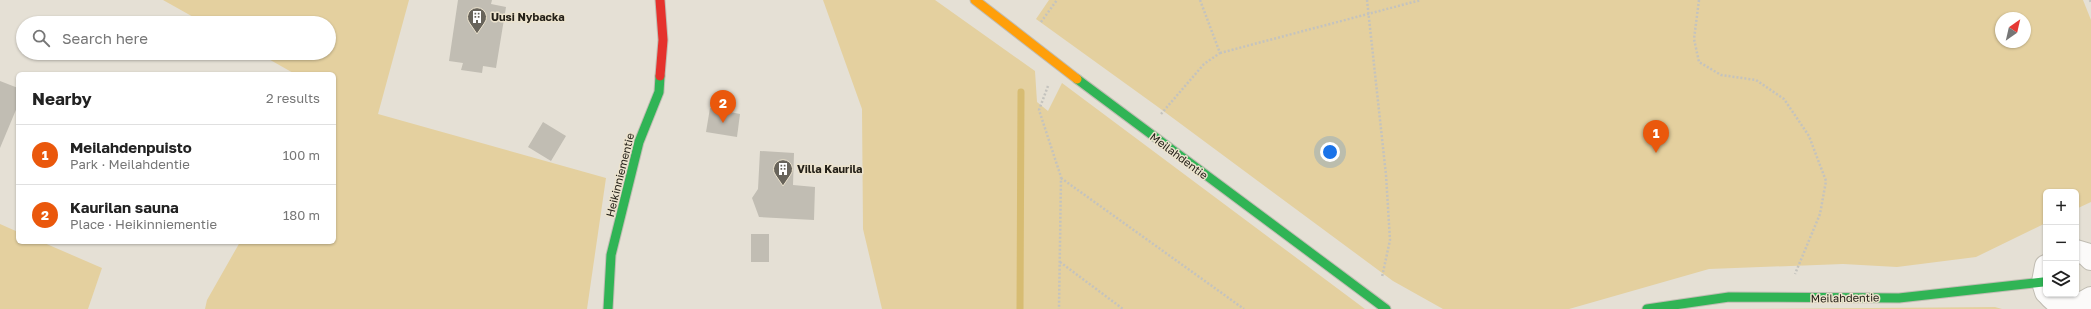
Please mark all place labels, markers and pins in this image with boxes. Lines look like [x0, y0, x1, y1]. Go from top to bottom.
building icon: Uusi Nybacka [466, 6, 488, 34]
place label: Uusi Nybacka [491, 10, 565, 23]
pin: 2 [710, 90, 736, 123]
pin: 1 [1643, 120, 1669, 153]
building icon: Villa Kaurila [772, 158, 794, 186]
place label: Villa Kaurila [797, 162, 862, 175]

